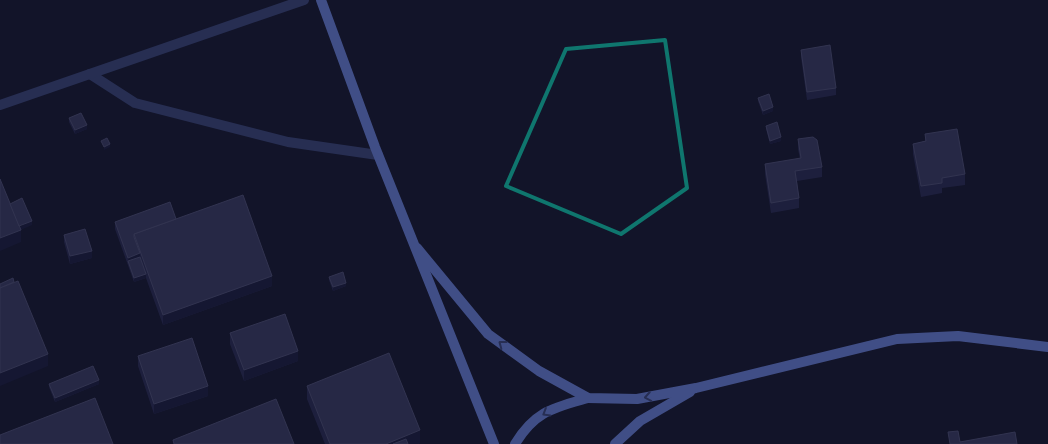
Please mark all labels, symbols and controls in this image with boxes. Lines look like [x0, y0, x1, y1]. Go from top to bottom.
one-way arrow [499, 341, 508, 349]
one-way arrow [644, 391, 652, 401]
one-way arrow [542, 406, 551, 416]

